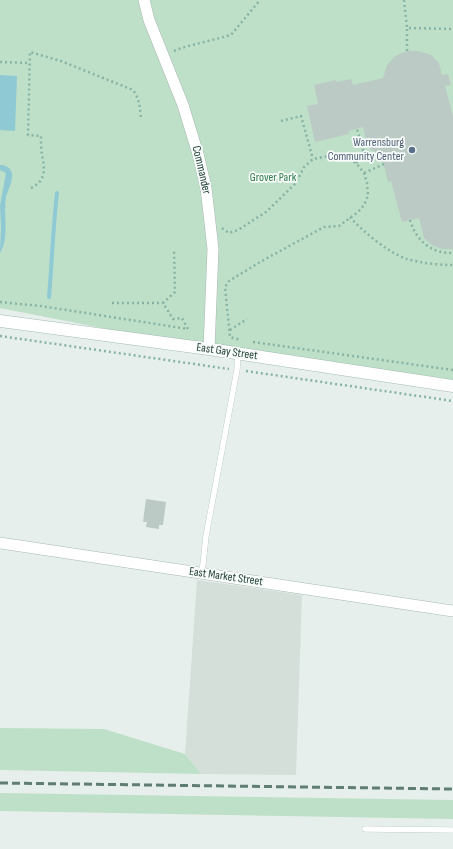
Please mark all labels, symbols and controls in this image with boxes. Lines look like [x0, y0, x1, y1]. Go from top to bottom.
place label: Warrensburg Community Center [328, 136, 404, 164]
street label: Commander [188, 144, 214, 196]
marker: Warrensburg Community Center [407, 145, 417, 155]
park label: Grover Park [250, 171, 296, 185]
street label: East Gay Street [196, 341, 258, 363]
street label: East Market Street [188, 565, 264, 589]

